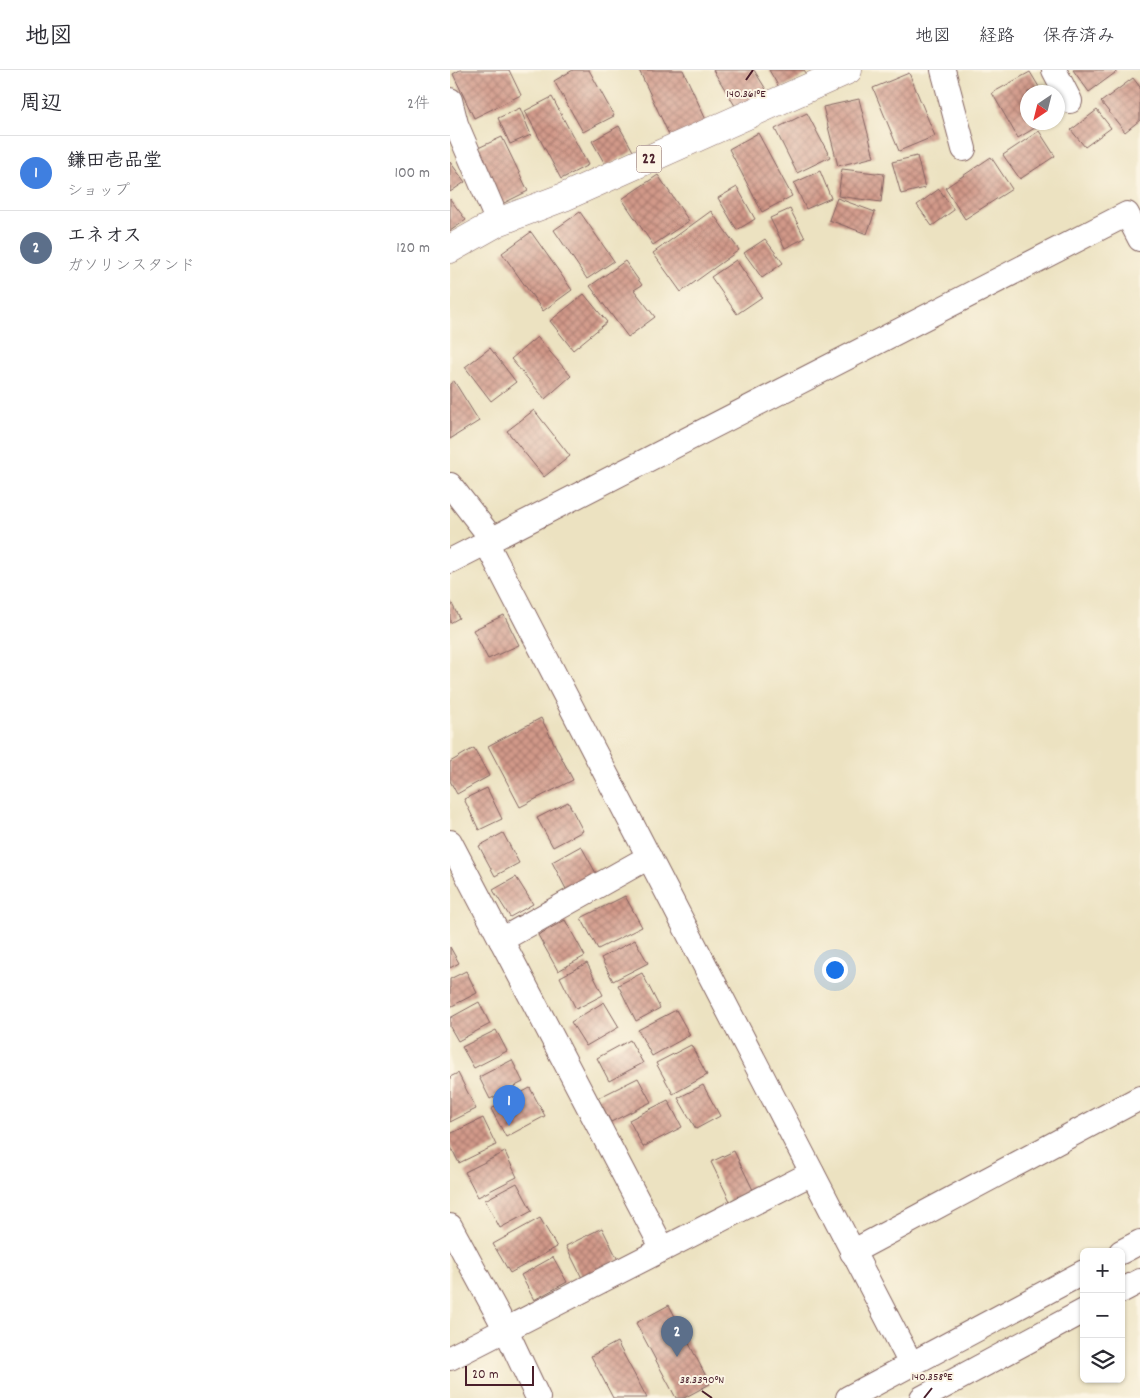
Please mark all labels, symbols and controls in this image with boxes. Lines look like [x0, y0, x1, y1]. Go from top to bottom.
text: 地図 [25, 21, 73, 55]
text: 地図 [915, 25, 951, 50]
text: 経路 [979, 25, 1015, 50]
text: 保存済み [1043, 25, 1115, 50]
north arrow [1020, 85, 1065, 130]
text: 140.361°E [726, 86, 766, 103]
text: 周辺 [20, 90, 62, 120]
text: 2件 [407, 93, 430, 116]
road number: 22 [636, 146, 662, 172]
text: 鎌田壱品堂 [67, 149, 162, 176]
text: 1 [34, 162, 38, 185]
text: 100 m [394, 162, 430, 185]
text: ショップ [67, 180, 130, 203]
text: エネオス [67, 224, 142, 251]
text: 2 [33, 237, 40, 260]
text: 120 m [396, 237, 430, 260]
text: ガソリンスタンド [67, 255, 195, 278]
your location [822, 957, 848, 983]
pin: 1 [493, 1085, 525, 1126]
map controls [1080, 1248, 1125, 1383]
button: + [1080, 1248, 1125, 1293]
button: − [1080, 1293, 1125, 1338]
pin: 2 [661, 1316, 693, 1357]
button: layers [1080, 1338, 1125, 1383]
scale bar [465, 1363, 534, 1386]
text: 20 m [472, 1365, 499, 1385]
text: 140.358°E [911, 1369, 953, 1386]
text: 38.3390°N [680, 1372, 724, 1389]

